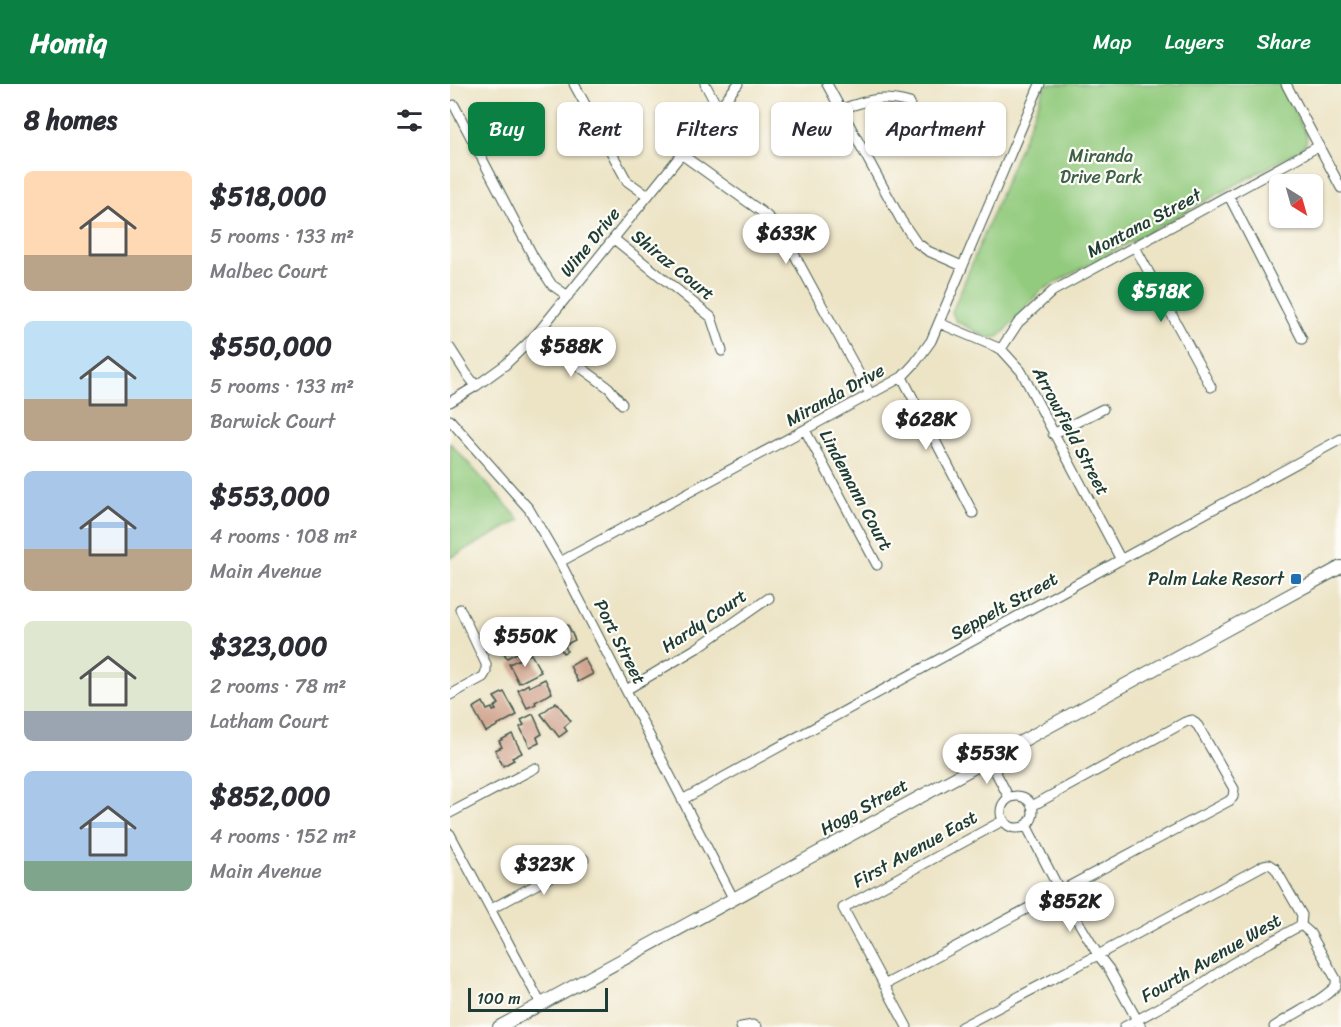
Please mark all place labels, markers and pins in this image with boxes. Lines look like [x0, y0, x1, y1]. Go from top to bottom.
pin: $633K [744, 214, 828, 265]
pin: $518K [1119, 272, 1203, 323]
pin: $588K [529, 327, 613, 378]
pin: $628K [884, 400, 968, 451]
place label: Palm Lake Resort [1148, 563, 1285, 595]
marker: Palm Lake Resort [1289, 572, 1303, 586]
pin: $550K [483, 617, 567, 668]
pin: $553K [945, 734, 1029, 785]
pin: $323K [502, 845, 586, 896]
pin: $852K [1028, 882, 1112, 933]

